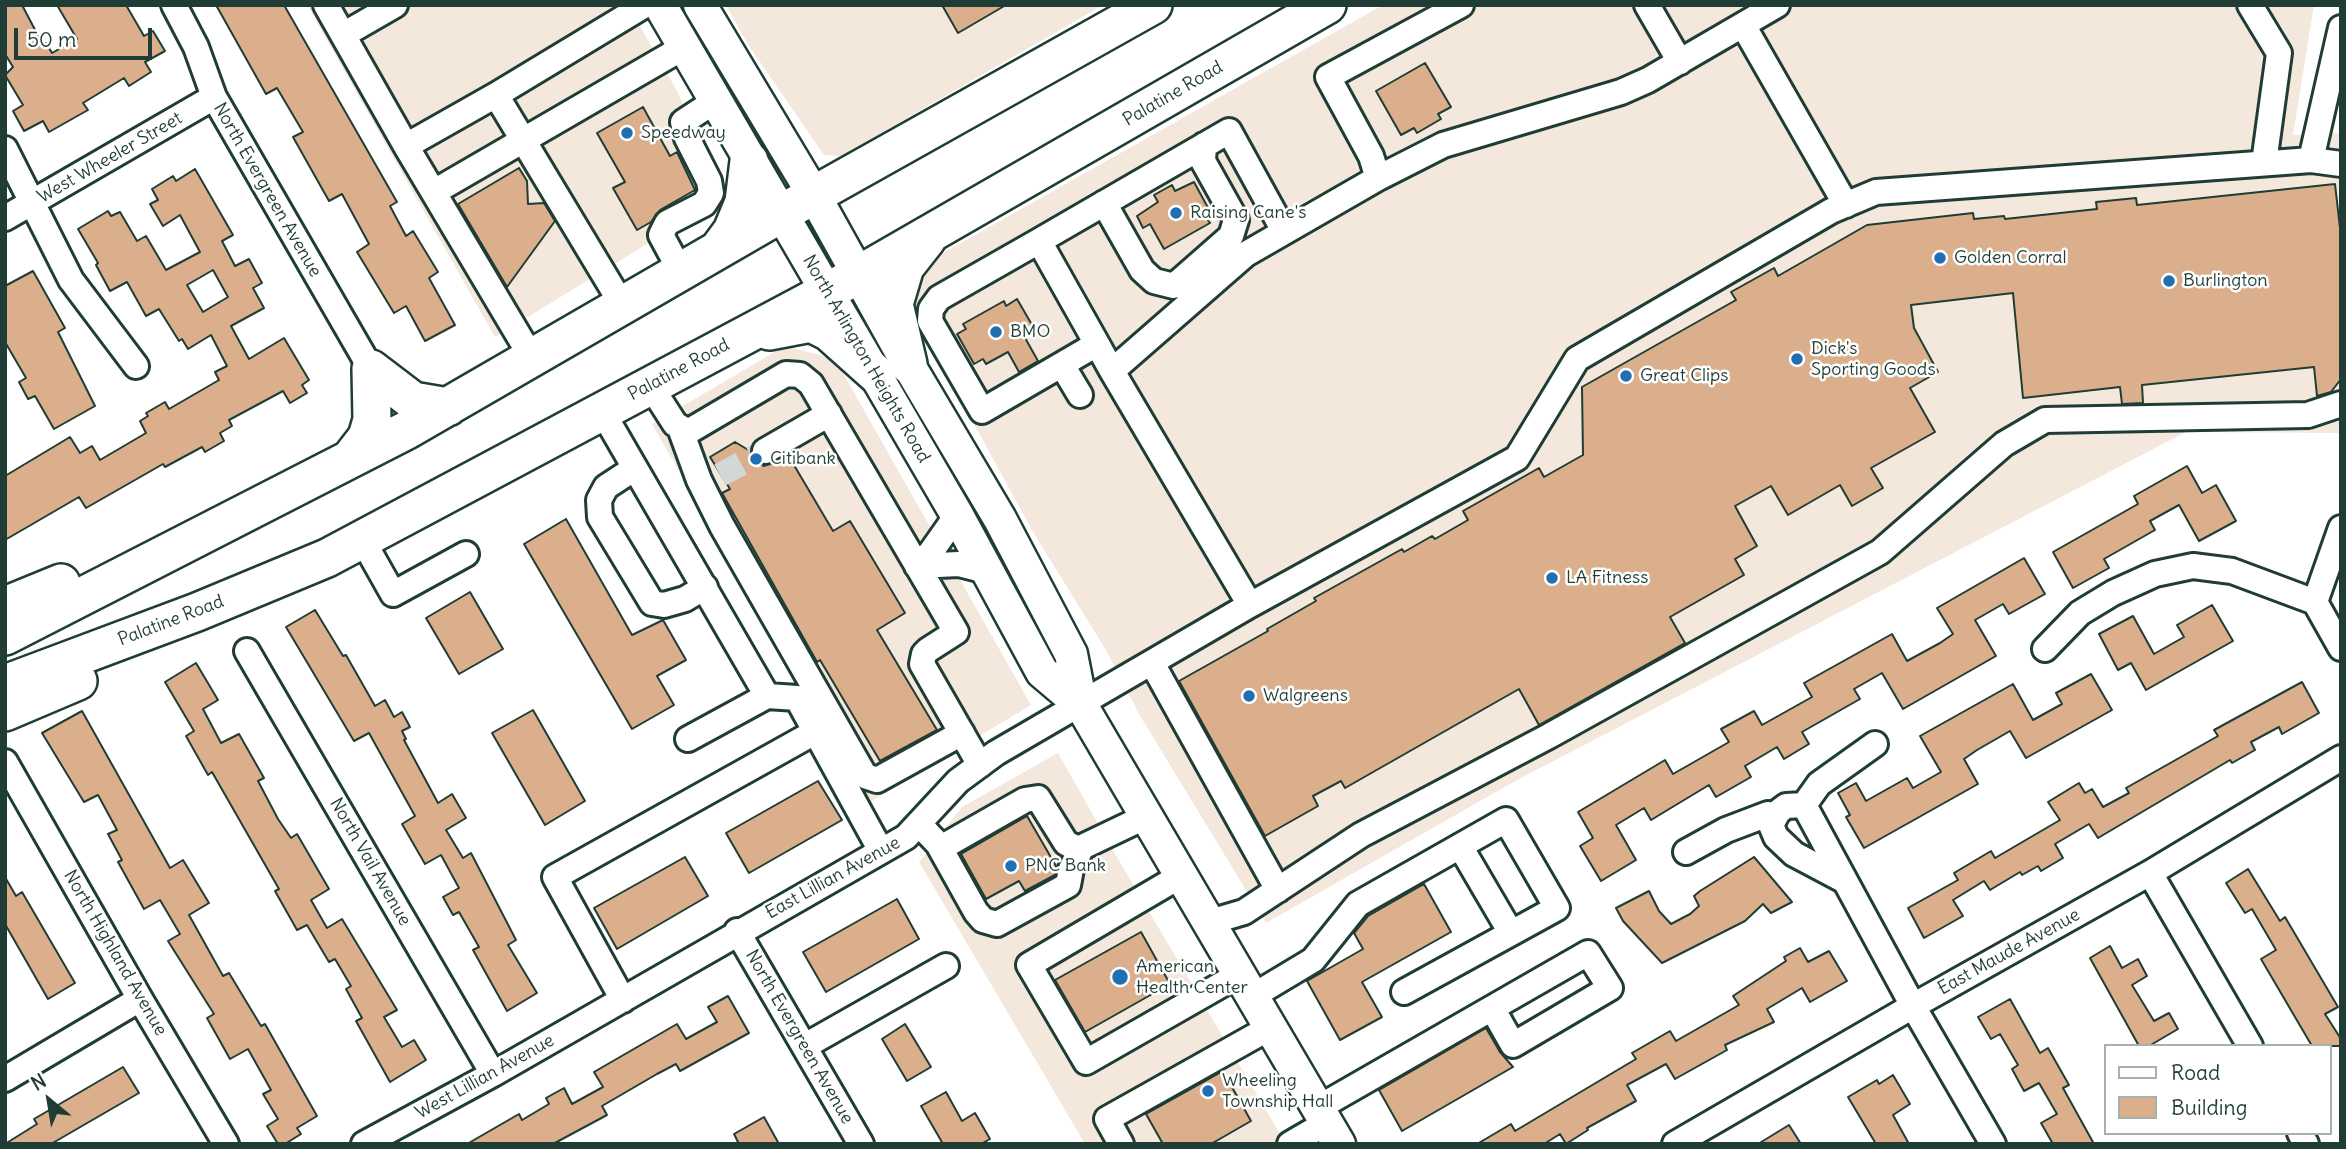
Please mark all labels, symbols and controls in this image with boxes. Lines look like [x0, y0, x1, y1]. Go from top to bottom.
scale bar [18, 14, 156, 58]
text: 50 m [27, 26, 76, 53]
street label: Palatine Road [1119, 57, 1227, 131]
street label: North Evergreen Avenue [208, 99, 326, 281]
street label: West Wheeler Street [34, 108, 186, 208]
place label: Speedway [641, 122, 726, 144]
marker: Speedway [619, 125, 635, 141]
place label: Raising Cane's [1190, 202, 1306, 224]
marker: Raising Cane's [1168, 205, 1184, 221]
place label: Golden Corral [1954, 247, 2067, 269]
marker: Golden Corral [1932, 250, 1948, 266]
street label: North Arlington Heights Road [798, 251, 934, 467]
place label: Burlington [2183, 270, 2268, 292]
marker: Burlington [2161, 273, 2177, 289]
place label: BMO [1010, 321, 1050, 343]
marker: BMO [988, 324, 1004, 340]
street label: Palatine Road [625, 334, 733, 406]
place label: Dick's Sporting Goods [1811, 338, 1936, 380]
marker: Dick's Sporting Goods [1789, 351, 1805, 367]
place label: Great Clips [1640, 365, 1728, 387]
marker: Great Clips [1618, 368, 1634, 384]
place label: Citibank [770, 448, 836, 470]
marker: Citibank [748, 451, 764, 467]
place label: LA Fitness [1566, 567, 1648, 589]
marker: LA Fitness [1544, 570, 1560, 586]
street label: Palatine Road [115, 591, 227, 651]
place label: Walgreens [1263, 685, 1348, 707]
marker: Walgreens [1241, 688, 1257, 704]
street label: North Vail Avenue [325, 794, 415, 930]
street label: East Lillian Avenue [762, 832, 904, 924]
place label: PNC Bank [1025, 855, 1106, 877]
marker: PNC Bank [1003, 858, 1019, 874]
street label: North Highland Avenue [59, 866, 171, 1040]
street label: East Maude Avenue [1934, 904, 2084, 1000]
street label: North Evergreen Avenue [740, 946, 858, 1128]
place label: American Health Center [1136, 956, 1248, 998]
marker: American Health Center [1110, 967, 1130, 987]
street label: West Lillian Avenue [412, 1030, 558, 1124]
legend [2104, 1044, 2332, 1135]
text: Road [2171, 1059, 2220, 1086]
north arrow [14, 1065, 84, 1135]
text: N [27, 1068, 50, 1095]
place label: Wheeling Township Hall [1222, 1070, 1333, 1112]
marker: Wheeling Township Hall [1200, 1083, 1216, 1099]
text: Building [2171, 1094, 2247, 1121]

